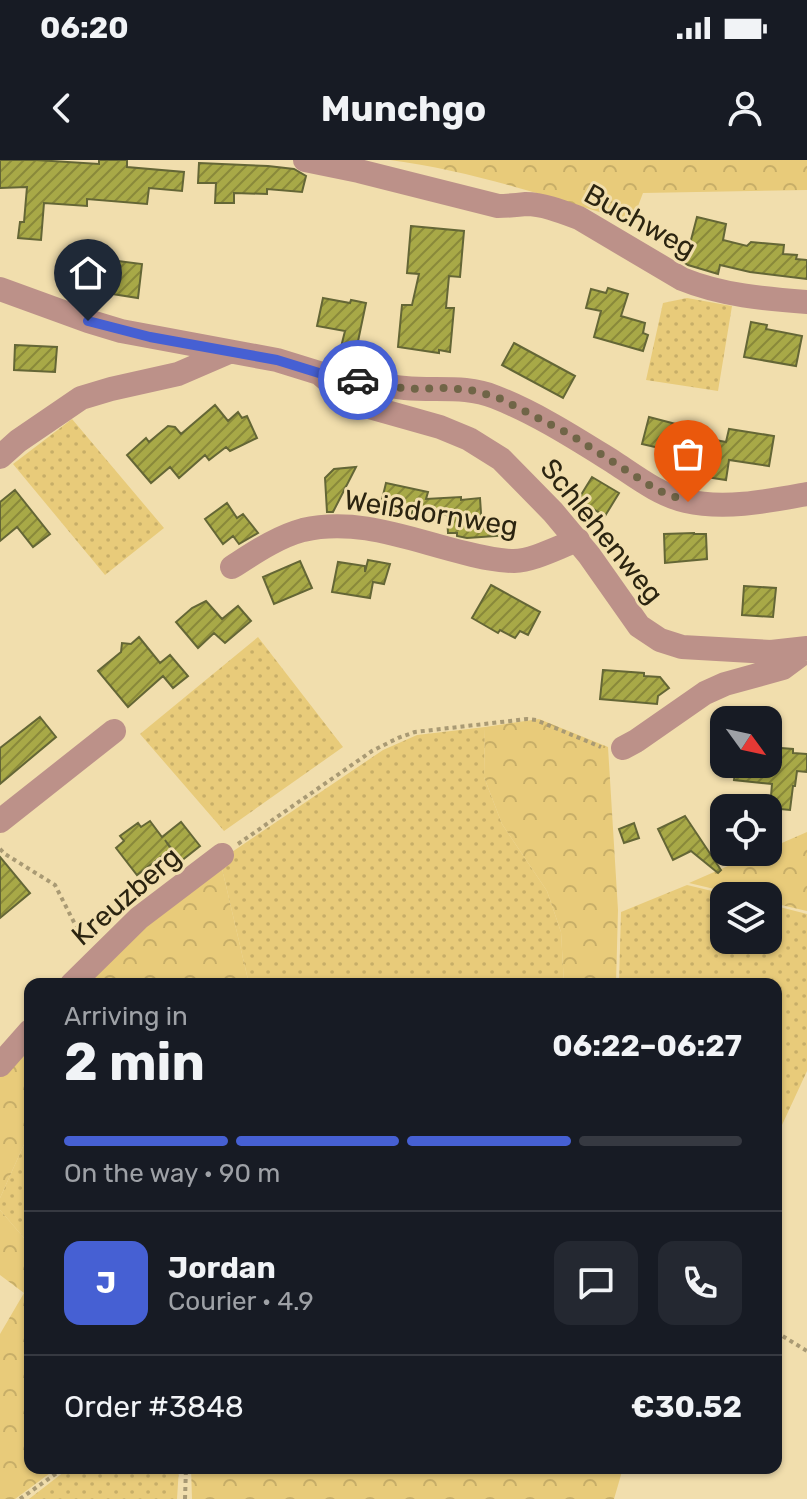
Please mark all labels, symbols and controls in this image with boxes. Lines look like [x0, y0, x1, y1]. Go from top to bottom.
text: 06:20 [40, 10, 129, 46]
icon: back [40, 86, 84, 130]
icon: person [723, 86, 767, 130]
text: Munchgo [321, 87, 486, 130]
street label: Buchweg [578, 177, 702, 265]
pin [54, 239, 122, 321]
icon: home [66, 251, 110, 295]
courier [318, 340, 398, 420]
icon: car [336, 358, 380, 402]
pin [654, 420, 722, 502]
icon: bag [666, 432, 710, 476]
street label: Schlehenweg [534, 452, 670, 610]
street label: Weißdornweg [342, 483, 520, 543]
north arrow [710, 706, 782, 778]
map controls [710, 706, 782, 954]
button: locate [710, 794, 782, 866]
street label: Kreuzberg [65, 840, 187, 952]
button: layers [710, 882, 782, 954]
text: Arriving in [64, 1001, 188, 1032]
text: 06:22–06:27 [552, 1028, 742, 1064]
text: 2 min [64, 1031, 205, 1093]
text: On the way · 90 m [64, 1158, 280, 1189]
button: chat [554, 1241, 638, 1325]
button: phone [658, 1241, 742, 1325]
text: Jordan [168, 1250, 276, 1286]
text: J [96, 1265, 116, 1301]
text: Courier · 4.9 [168, 1286, 314, 1317]
text: Order #3848 [64, 1389, 244, 1425]
text: €30.52 [631, 1389, 742, 1425]

